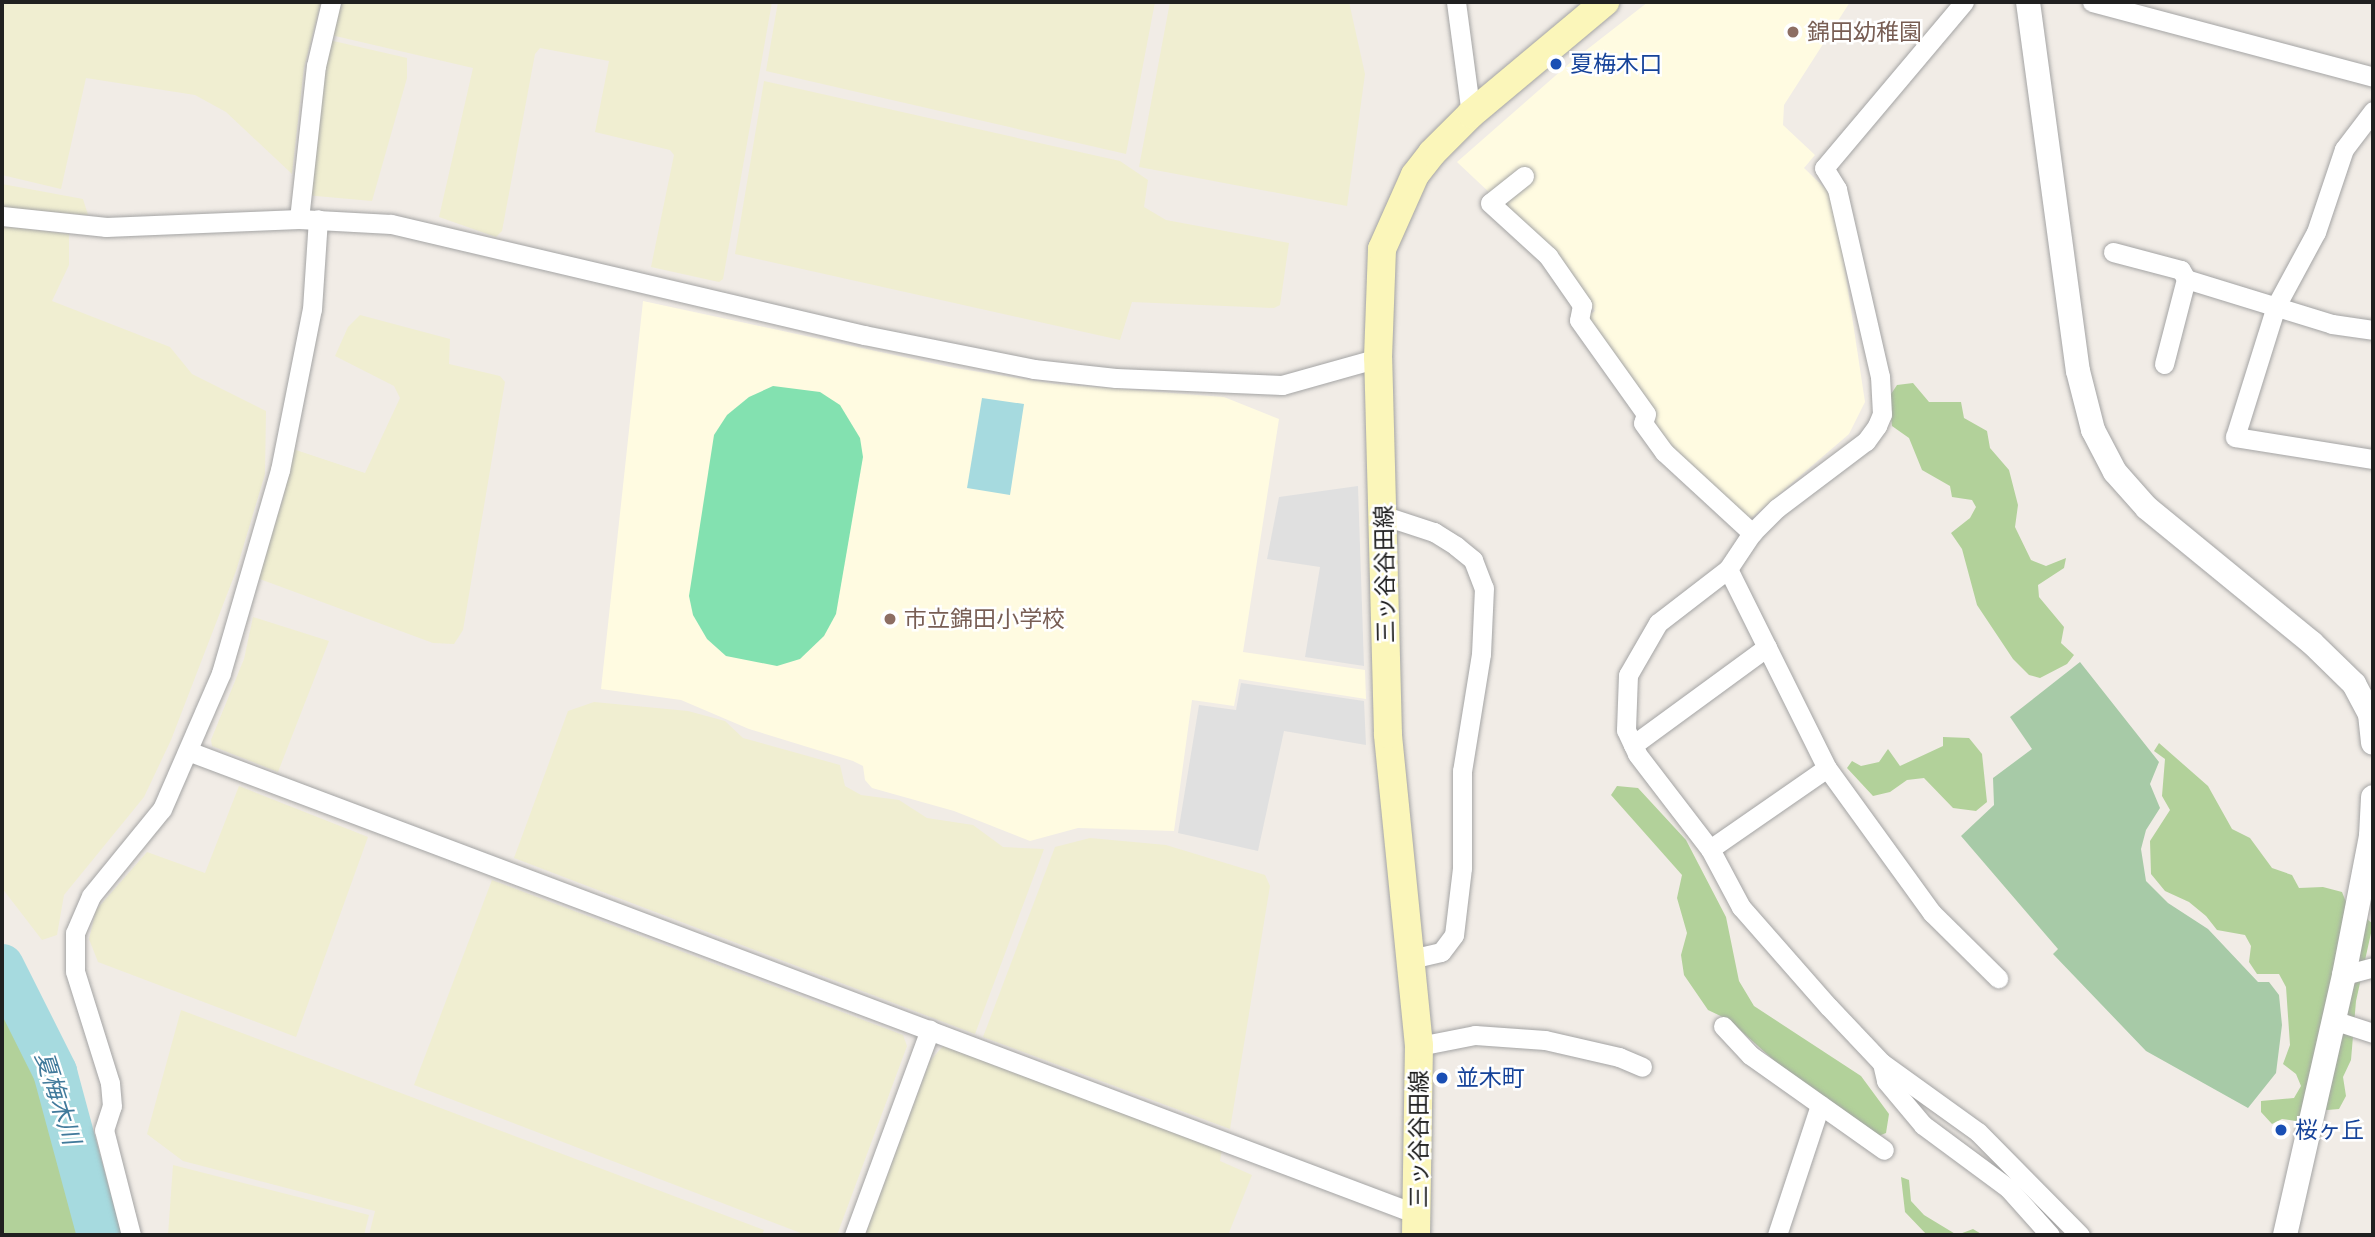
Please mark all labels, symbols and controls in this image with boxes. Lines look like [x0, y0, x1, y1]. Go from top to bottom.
place label: 錦田幼稚園 [1807, 18, 1922, 46]
marker: 錦田幼稚園 [1785, 24, 1801, 40]
place label: 夏梅木口 [1570, 50, 1662, 78]
marker: 夏梅木口 [1548, 56, 1564, 72]
street label: 三ッ谷谷田線 [1370, 505, 1400, 643]
place label: 市立錦田小学校 [904, 605, 1065, 633]
marker: 市立錦田小学校 [882, 611, 898, 627]
water label: 夏梅木川 [29, 1048, 87, 1148]
place label: 並木町 [1456, 1064, 1525, 1092]
street label: 三ッ谷谷田線 [1405, 1070, 1433, 1208]
marker: 並木町 [1434, 1070, 1450, 1086]
place label: 桜ヶ丘 [2295, 1116, 2364, 1144]
marker: 桜ヶ丘 [2273, 1122, 2289, 1138]

